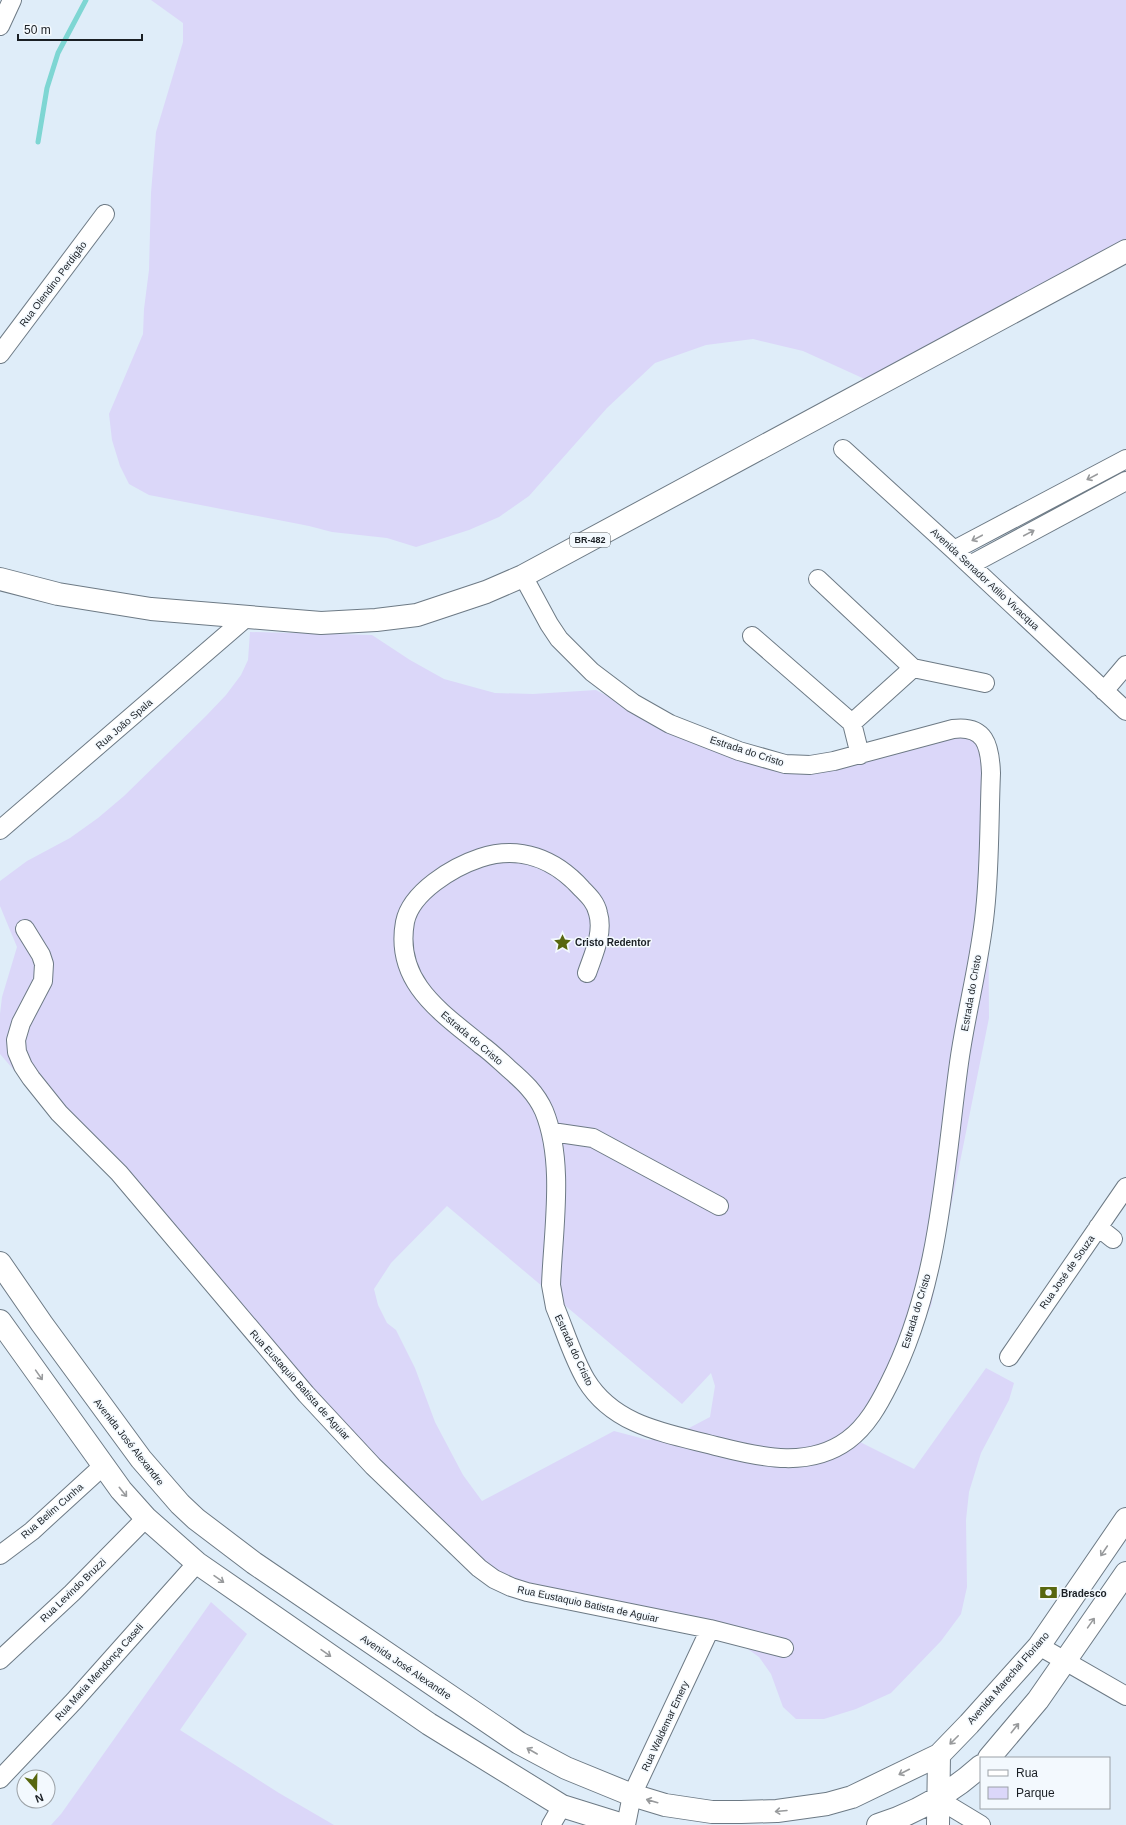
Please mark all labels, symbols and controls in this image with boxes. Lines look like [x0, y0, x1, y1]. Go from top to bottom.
scale bar [18, 16, 142, 42]
text: 50 m [24, 23, 51, 37]
street label: Rua Olendino Perdigão [17, 239, 89, 329]
one-way arrow [1086, 474, 1098, 482]
street label: Avenida Senador Atilio Vivacqua [929, 526, 1042, 632]
one-way arrow [1023, 529, 1035, 536]
road number: BR-482 [570, 533, 610, 547]
one-way arrow [971, 535, 983, 542]
street label: Rua João Spala [94, 696, 155, 751]
street label: Estrada do Cristo [709, 734, 786, 768]
place icon: Cristo Redentor [552, 932, 572, 952]
place label: Cristo Redentor [575, 937, 651, 948]
street label: Estrada do Cristo [959, 954, 983, 1032]
street label: Estrada do Cristo [439, 1009, 505, 1067]
street label: Rua José de Souza [1037, 1233, 1097, 1311]
street label: Estrada do Cristo [899, 1272, 933, 1350]
street label: Estrada do Cristo [553, 1313, 595, 1388]
street label: Rua Eustaquio Batista de Aguiar [248, 1328, 353, 1443]
one-way arrow [35, 1370, 43, 1381]
street label: Avenida José Alexandre [92, 1396, 167, 1488]
street label: Rua Belim Cunha [19, 1481, 86, 1541]
one-way arrow [119, 1486, 128, 1497]
one-way arrow [1100, 1545, 1108, 1556]
street label: Rua Levindo Bruzzi [38, 1556, 108, 1624]
one-way arrow [213, 1575, 224, 1583]
bank icon: Bradesco [1038, 1583, 1058, 1603]
street label: Rua Eustaquio Batista de Aguiar [516, 1584, 660, 1624]
place label: Bradesco [1061, 1588, 1107, 1599]
one-way arrow [1087, 1618, 1095, 1629]
street label: Rua Maria Mendonça Caseli [53, 1621, 145, 1723]
street label: Avenida Marechal Floriano [965, 1629, 1051, 1726]
street label: Avenida José Alexandre [359, 1632, 454, 1702]
one-way arrow [320, 1649, 331, 1657]
street label: Rua Waldemar Emery [639, 1679, 691, 1773]
one-way arrow [1010, 1723, 1019, 1734]
one-way arrow [949, 1735, 959, 1745]
one-way arrow [527, 1747, 539, 1755]
legend [980, 1757, 1110, 1809]
text: Rua [1016, 1766, 1038, 1780]
north arrow [16, 1769, 56, 1809]
one-way arrow [898, 1769, 910, 1777]
text: Parque [1016, 1786, 1055, 1800]
text: N [34, 1791, 45, 1805]
one-way arrow [646, 1797, 659, 1804]
one-way arrow [775, 1807, 788, 1814]

